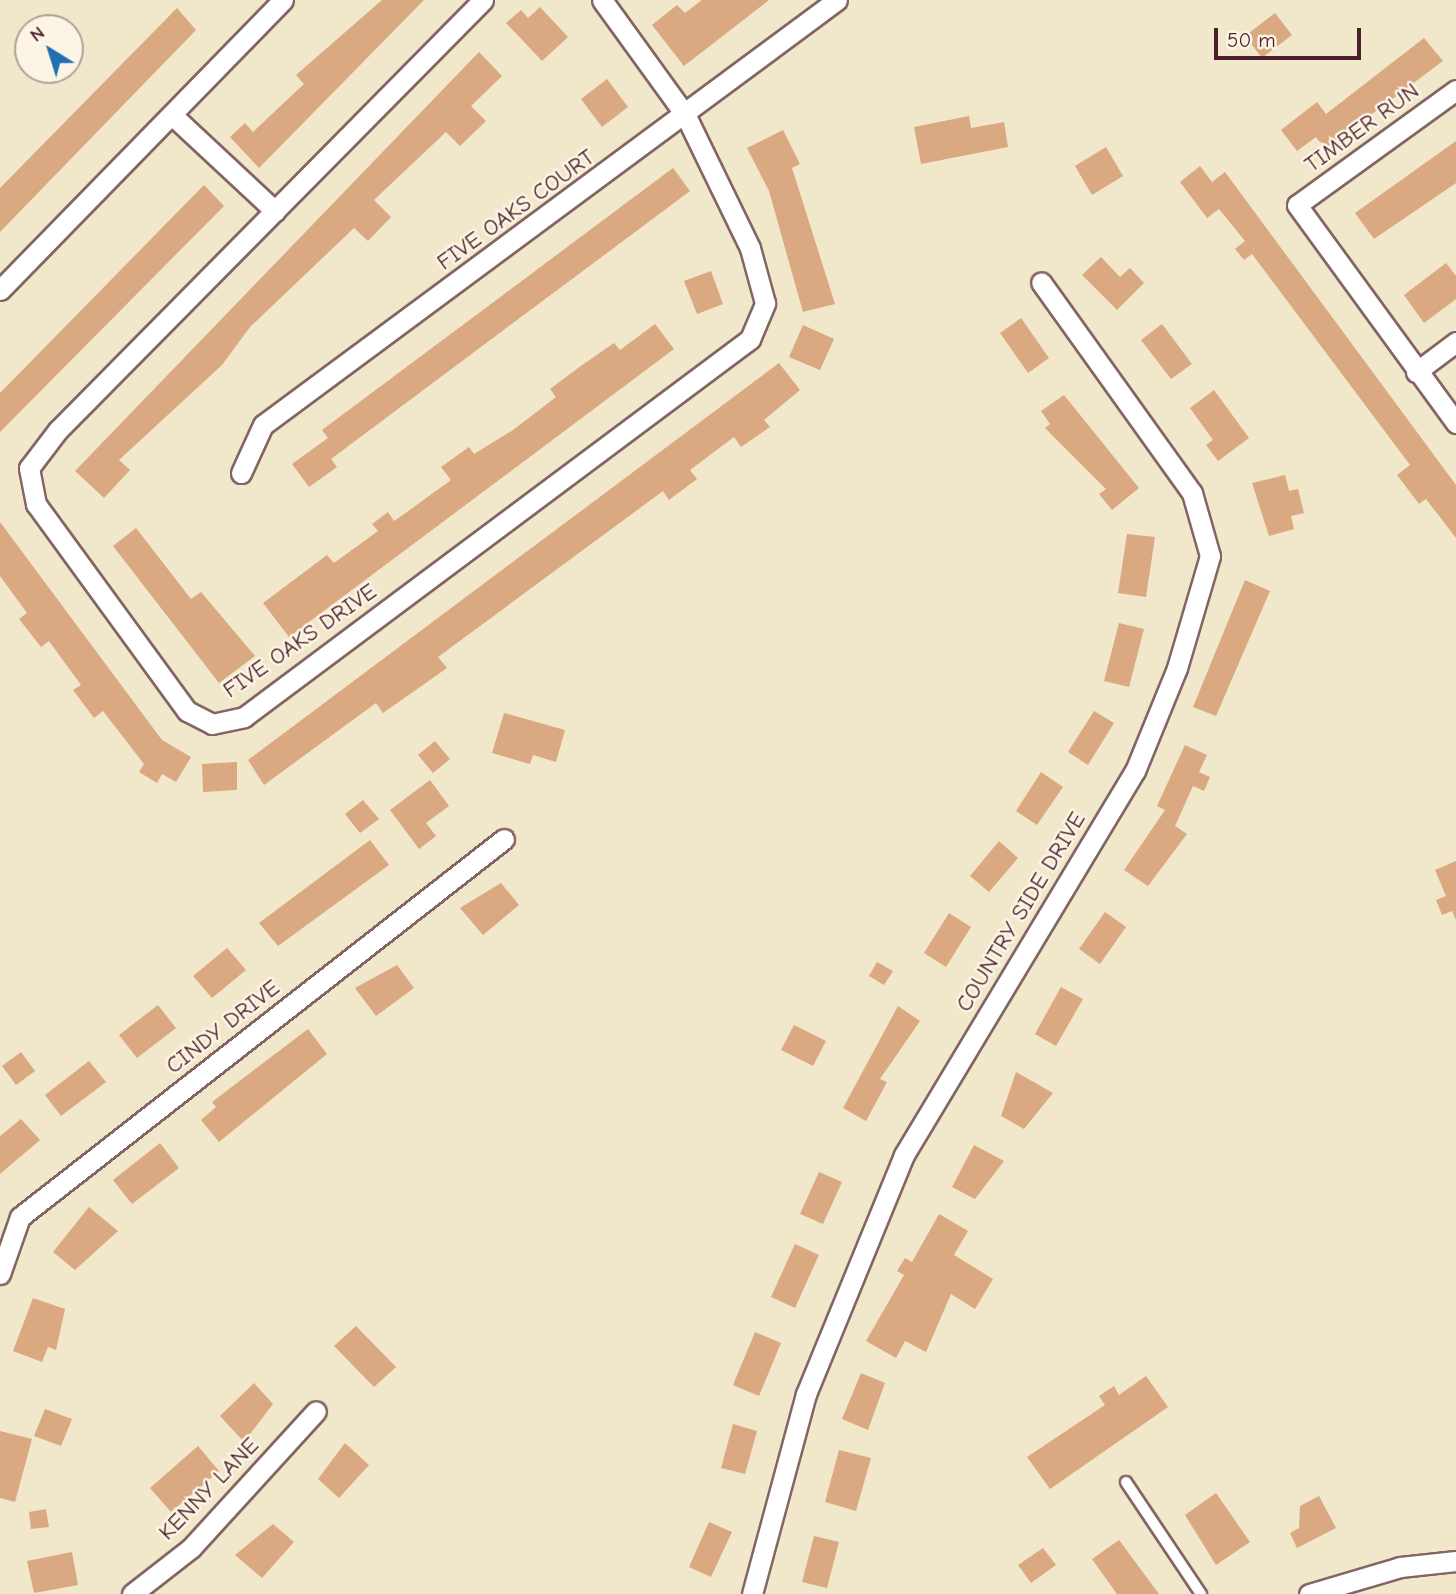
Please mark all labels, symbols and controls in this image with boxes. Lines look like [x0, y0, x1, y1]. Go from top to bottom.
north arrow [14, 14, 84, 84]
scale bar [1218, 14, 1365, 58]
text: N [26, 22, 49, 47]
text: 50 m [1227, 28, 1276, 52]
street label: TIMBER RUN [1299, 77, 1425, 179]
street label: FIVE OAKS COURT [432, 144, 600, 276]
street label: FIVE OAKS DRIVE [218, 578, 382, 704]
street label: COUNTRY SIDE DRIVE [950, 807, 1092, 1017]
street label: CINDY DRIVE [161, 974, 285, 1080]
street label: KENNY LANE [153, 1432, 265, 1546]

